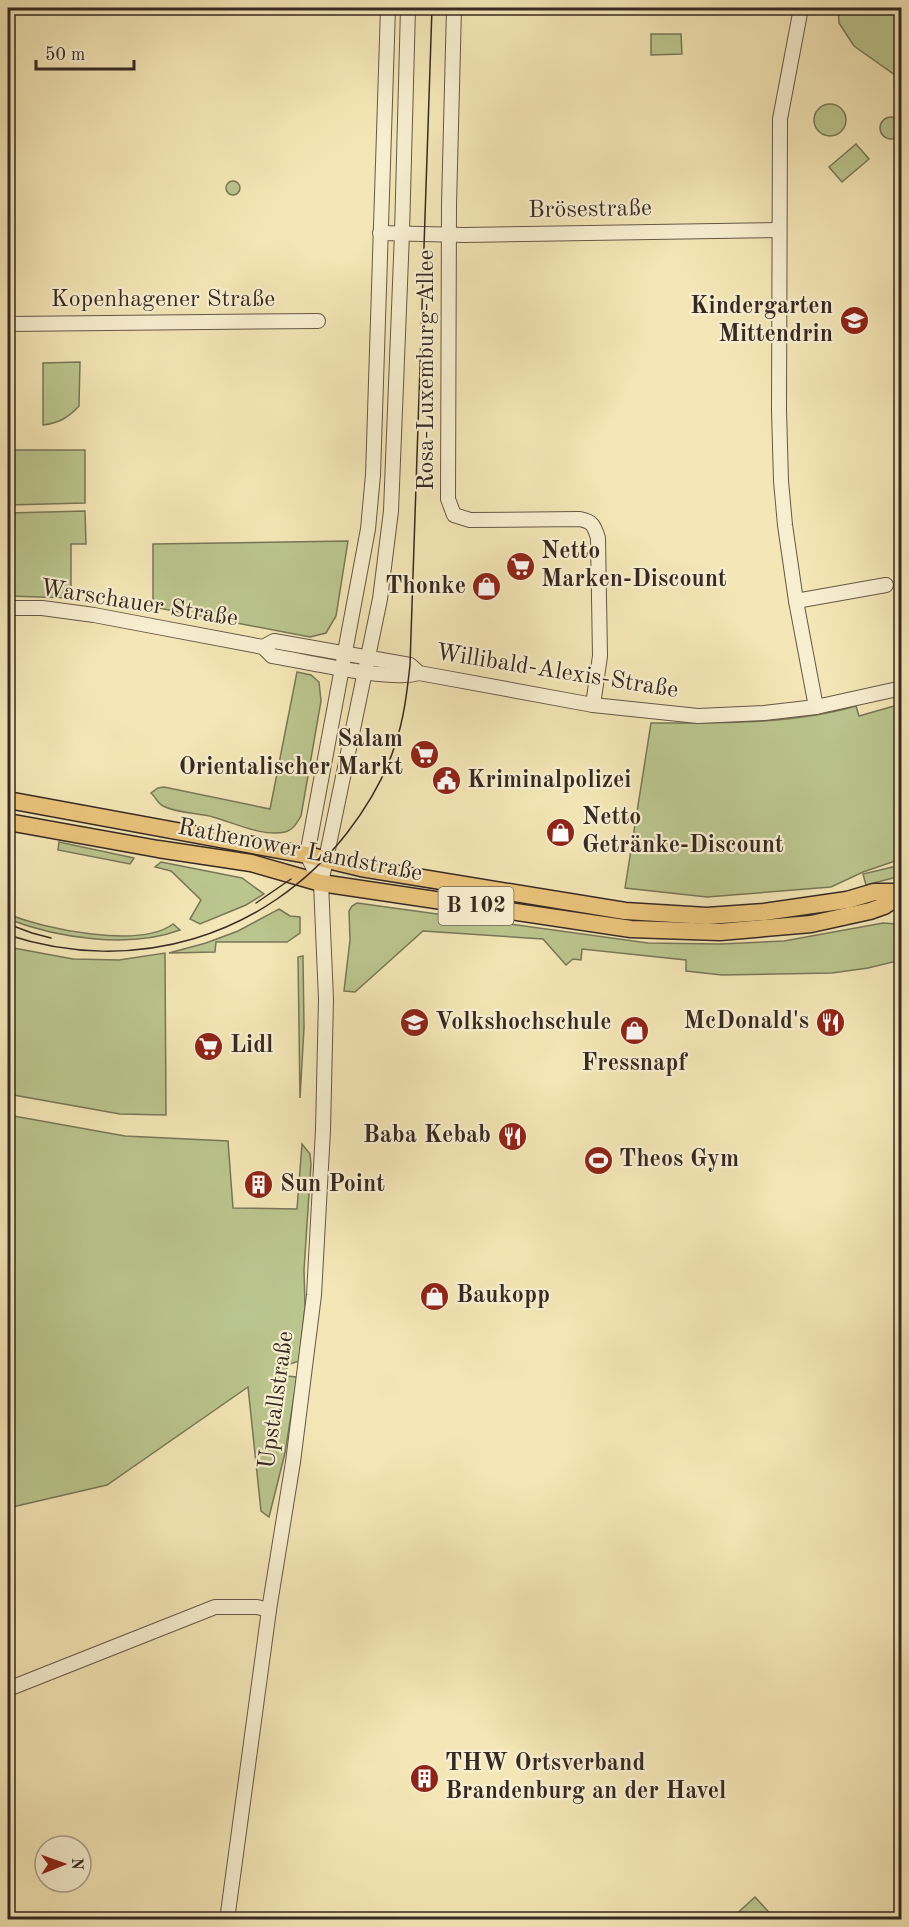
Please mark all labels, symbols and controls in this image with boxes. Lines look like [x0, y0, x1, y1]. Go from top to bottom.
scale bar [36, 33, 134, 71]
text: 50 m [45, 46, 85, 64]
street label: Brösestraße [528, 197, 652, 223]
street label: Rosa-Luxemburg-Allee [415, 249, 439, 491]
street label: Kopenhagener Straße [51, 288, 275, 312]
place label: Kindergarten Mittendrin [690, 295, 833, 347]
school or university icon: Kindergarten Mittendrin [838, 305, 870, 337]
place label: Netto Marken-Discount [541, 540, 727, 592]
supermarket icon: Netto Marken-Discount [504, 550, 536, 582]
shop icon: Thonke [471, 571, 503, 603]
place label: Thonke [385, 575, 466, 599]
street label: Warschauer Straße [38, 576, 240, 632]
street label: Willibald-Alexis-Straße [434, 641, 680, 703]
place label: Salam Orientalischer Markt [179, 728, 403, 780]
supermarket icon: Salam Orientalischer Markt [408, 738, 440, 770]
public building icon: Kriminalpolizei [430, 765, 462, 797]
place label: Kriminalpolizei [467, 769, 631, 793]
place label: Netto Getränke-Discount [582, 806, 784, 858]
street label: Rathenower Landstraße [176, 815, 424, 887]
shop icon: Netto Getränke-Discount [545, 816, 577, 848]
road number: B 102 [438, 887, 514, 925]
restaurant icon: McDonald's [814, 1006, 846, 1038]
school or university icon: Volkshochschule [398, 1007, 430, 1039]
place label: McDonald's [684, 1010, 809, 1034]
place label: Volkshochschule [435, 1011, 612, 1035]
shop icon: Fressnapf [618, 1015, 650, 1047]
supermarket icon: Lidl [193, 1030, 225, 1062]
place label: Lidl [230, 1034, 274, 1058]
place label: Fressnapf [581, 1052, 688, 1076]
restaurant icon: Baba Kebab [496, 1120, 528, 1152]
place label: Baba Kebab [363, 1124, 491, 1148]
sports icon: Theos Gym [582, 1144, 614, 1176]
place label: Theos Gym [619, 1148, 739, 1172]
building icon: Sun Point [243, 1169, 275, 1201]
place label: Sun Point [280, 1173, 385, 1197]
shop icon: Baukopp [419, 1280, 451, 1312]
place label: Baukopp [456, 1284, 550, 1308]
street label: Upstallstraße [255, 1330, 299, 1470]
place label: THW Ortsverband Brandenburg an der Havel [445, 1752, 726, 1804]
building icon: THW Ortsverband Brandenburg an der Havel [408, 1762, 440, 1794]
north arrow [33, 1834, 93, 1894]
text: N [68, 1858, 84, 1871]

